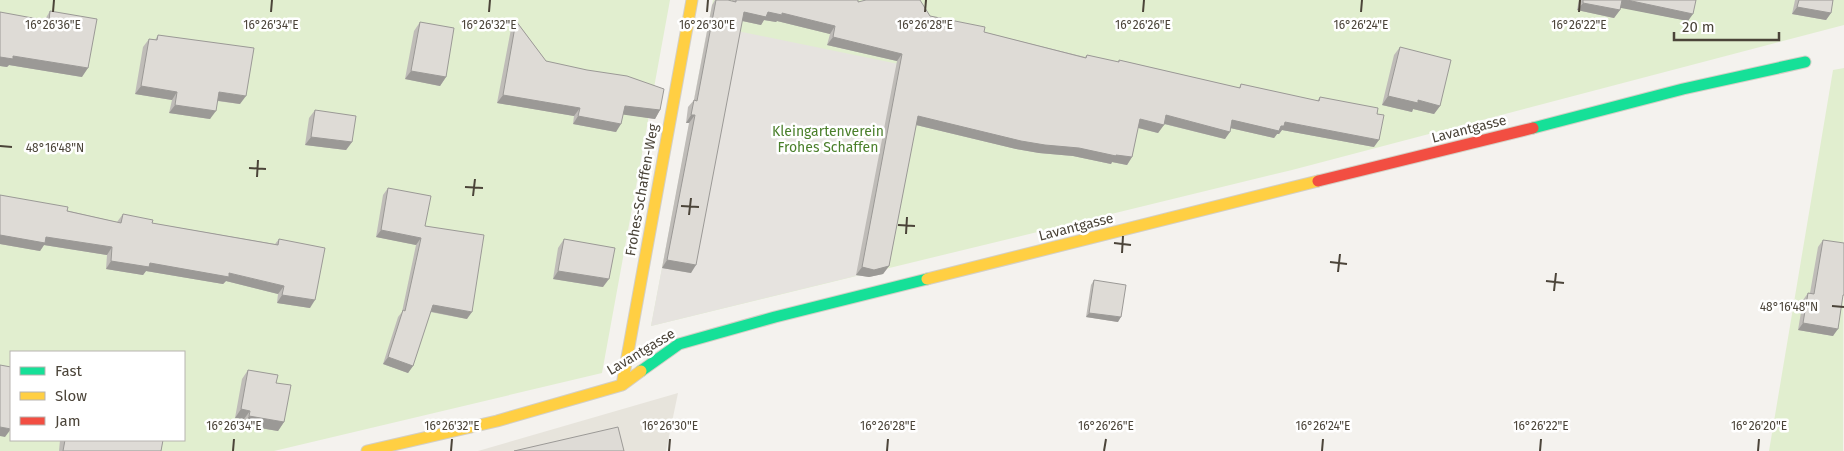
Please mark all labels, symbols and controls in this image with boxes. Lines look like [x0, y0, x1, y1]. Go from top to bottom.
scale bar [1674, 10, 1779, 42]
text: 16°26'36"E [25, 18, 81, 32]
text: 16°26'34"E [243, 18, 299, 32]
text: 16°26'32"E [461, 18, 517, 32]
text: 16°26'30"E [679, 18, 735, 32]
text: 16°26'28"E [897, 18, 953, 32]
text: 16°26'26"E [1115, 18, 1171, 32]
text: 16°26'24"E [1333, 18, 1389, 32]
text: 16°26'22"E [1551, 18, 1607, 32]
text: 20 m [1682, 18, 1715, 36]
street label: Lavantgasse [1430, 111, 1508, 147]
street label: Frohes-Schaffen-Weg [622, 122, 662, 257]
park label: Kleingartenverein Frohes Schaffen [772, 123, 884, 156]
text: 48°16'48"N [26, 141, 84, 155]
street label: Lavantgasse [1037, 209, 1115, 245]
text: 48°16'48"N [1760, 300, 1818, 314]
street label: Lavantgasse [604, 325, 678, 379]
legend [10, 351, 185, 441]
text: Fast [55, 362, 82, 380]
text: Slow [55, 387, 87, 405]
text: Jam [55, 412, 81, 430]
text: 16°26'34"E [206, 419, 262, 433]
text: 16°26'32"E [424, 419, 480, 433]
text: 16°26'30"E [642, 419, 698, 433]
text: 16°26'28"E [860, 419, 916, 433]
text: 16°26'26"E [1078, 419, 1134, 433]
text: 16°26'24"E [1295, 419, 1351, 433]
text: 16°26'22"E [1513, 419, 1569, 433]
text: 16°26'20"E [1731, 419, 1787, 433]

